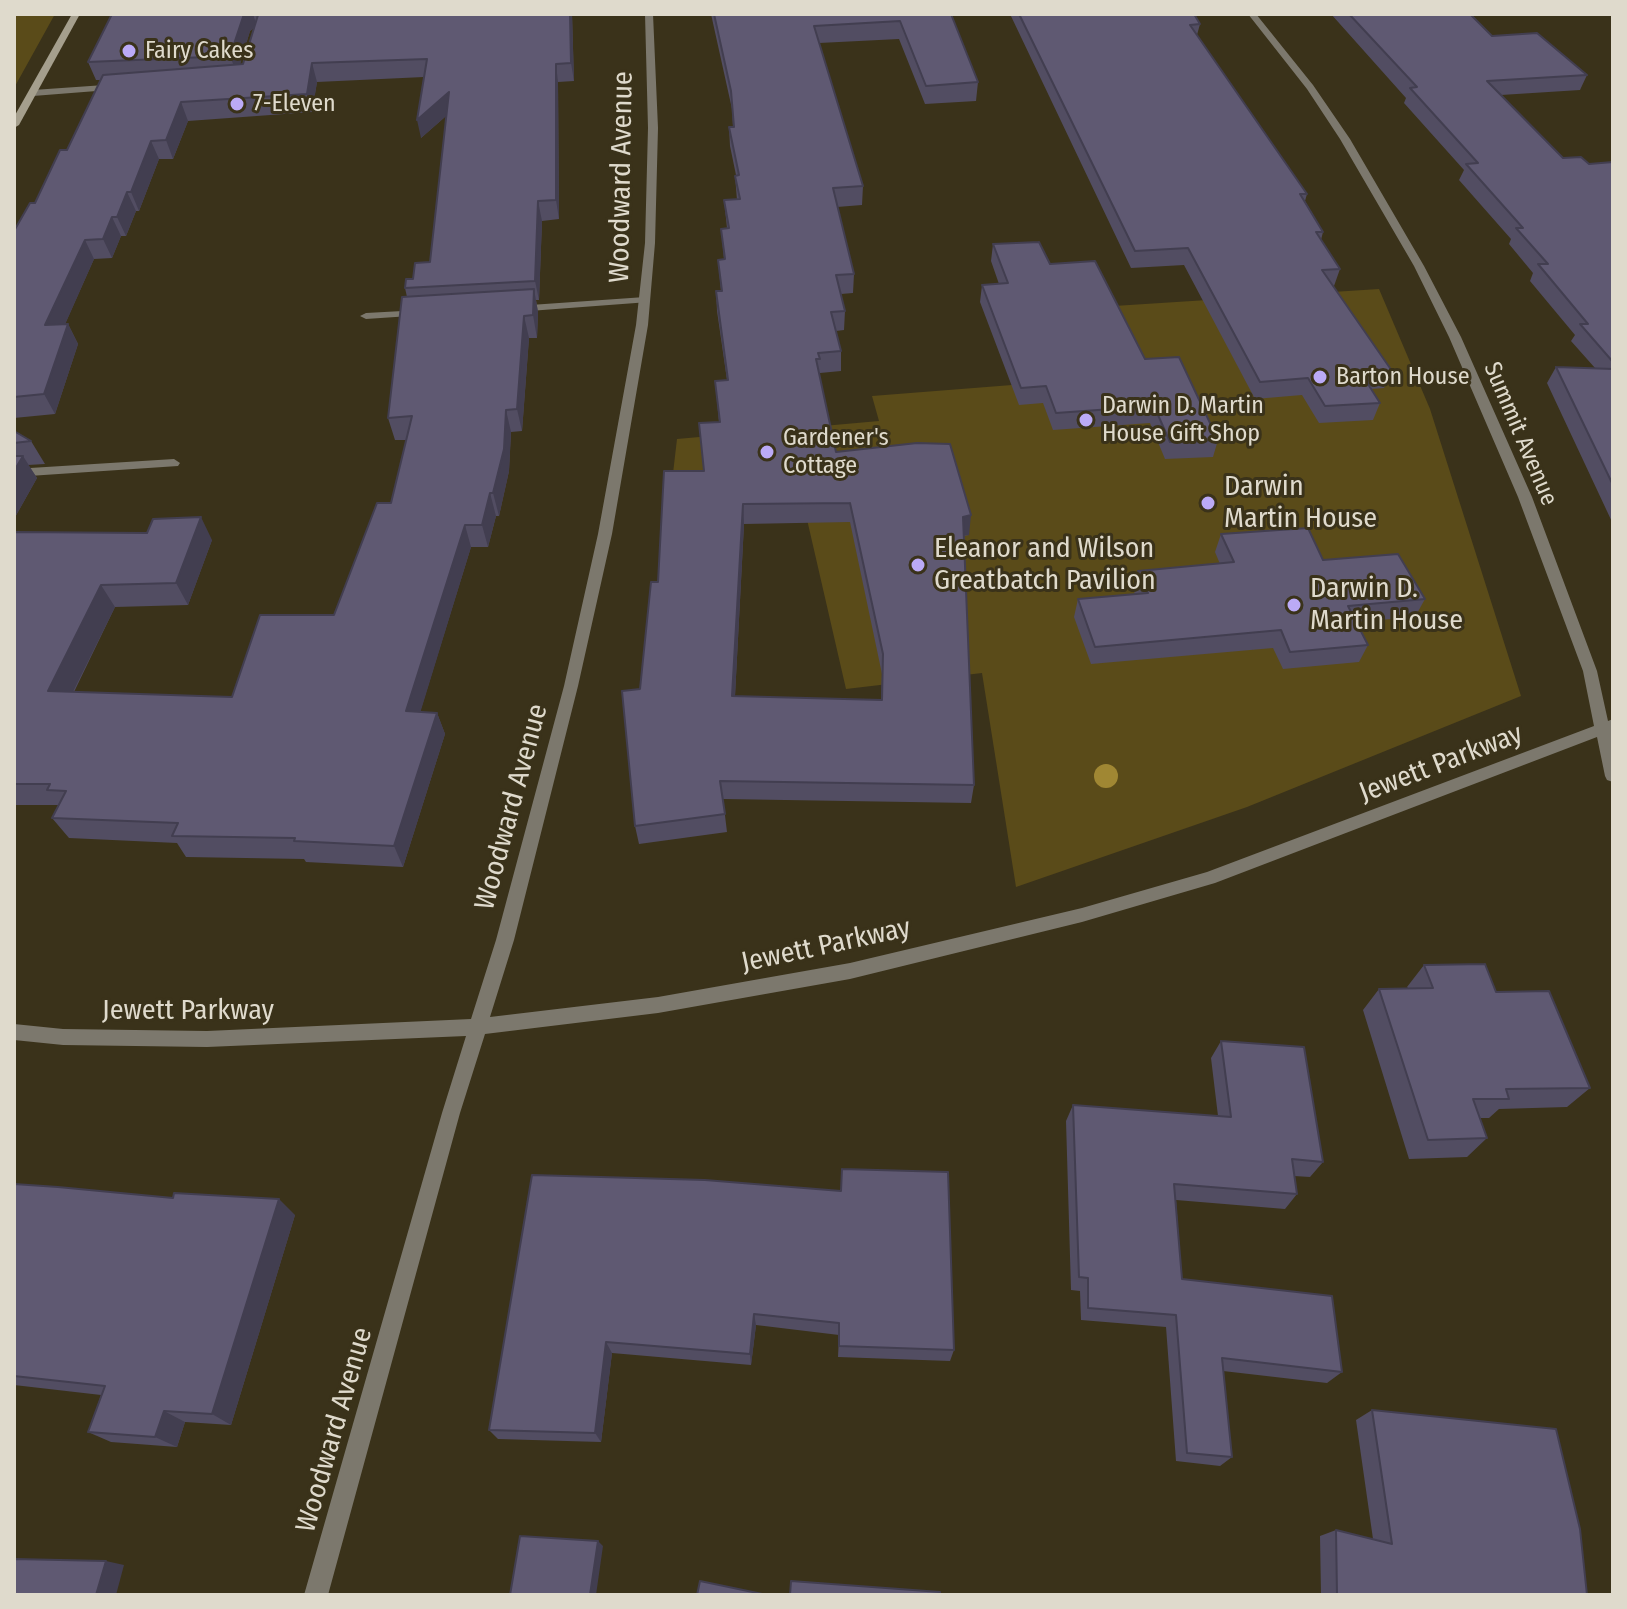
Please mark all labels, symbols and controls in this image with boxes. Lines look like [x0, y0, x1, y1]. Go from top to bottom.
place label: Fairy Cakes [145, 37, 253, 65]
marker: Fairy Cakes [120, 42, 138, 60]
street label: Woodward Avenue [603, 71, 641, 283]
place label: 7-Eleven [253, 90, 336, 118]
marker: 7-Eleven [228, 95, 246, 113]
street label: Summit Avenue [1477, 358, 1563, 510]
place label: Barton House [1336, 363, 1469, 391]
marker: Barton House [1311, 368, 1329, 386]
place label: Darwin D. Martin House Gift Shop [1102, 392, 1264, 448]
marker: Darwin D. Martin House Gift Shop [1077, 411, 1095, 429]
place label: Gardener's Cottage [783, 424, 889, 480]
marker: Gardener's Cottage [758, 443, 776, 461]
place label: Darwin Martin House [1224, 470, 1377, 536]
marker: Darwin Martin House [1199, 494, 1217, 512]
place label: Eleanor and Wilson Greatbatch Pavilion [934, 532, 1156, 598]
marker: Eleanor and Wilson Greatbatch Pavilion [909, 556, 927, 574]
place label: Darwin D. Martin House [1310, 572, 1463, 638]
marker: Darwin D. Martin House [1285, 596, 1303, 614]
street label: Woodward Avenue [468, 700, 556, 914]
street label: Jewett Parkway [1355, 717, 1527, 811]
street label: Jewett Parkway [738, 912, 914, 980]
street label: Jewett Parkway [102, 994, 274, 1028]
street label: Woodward Avenue [290, 1324, 380, 1536]

